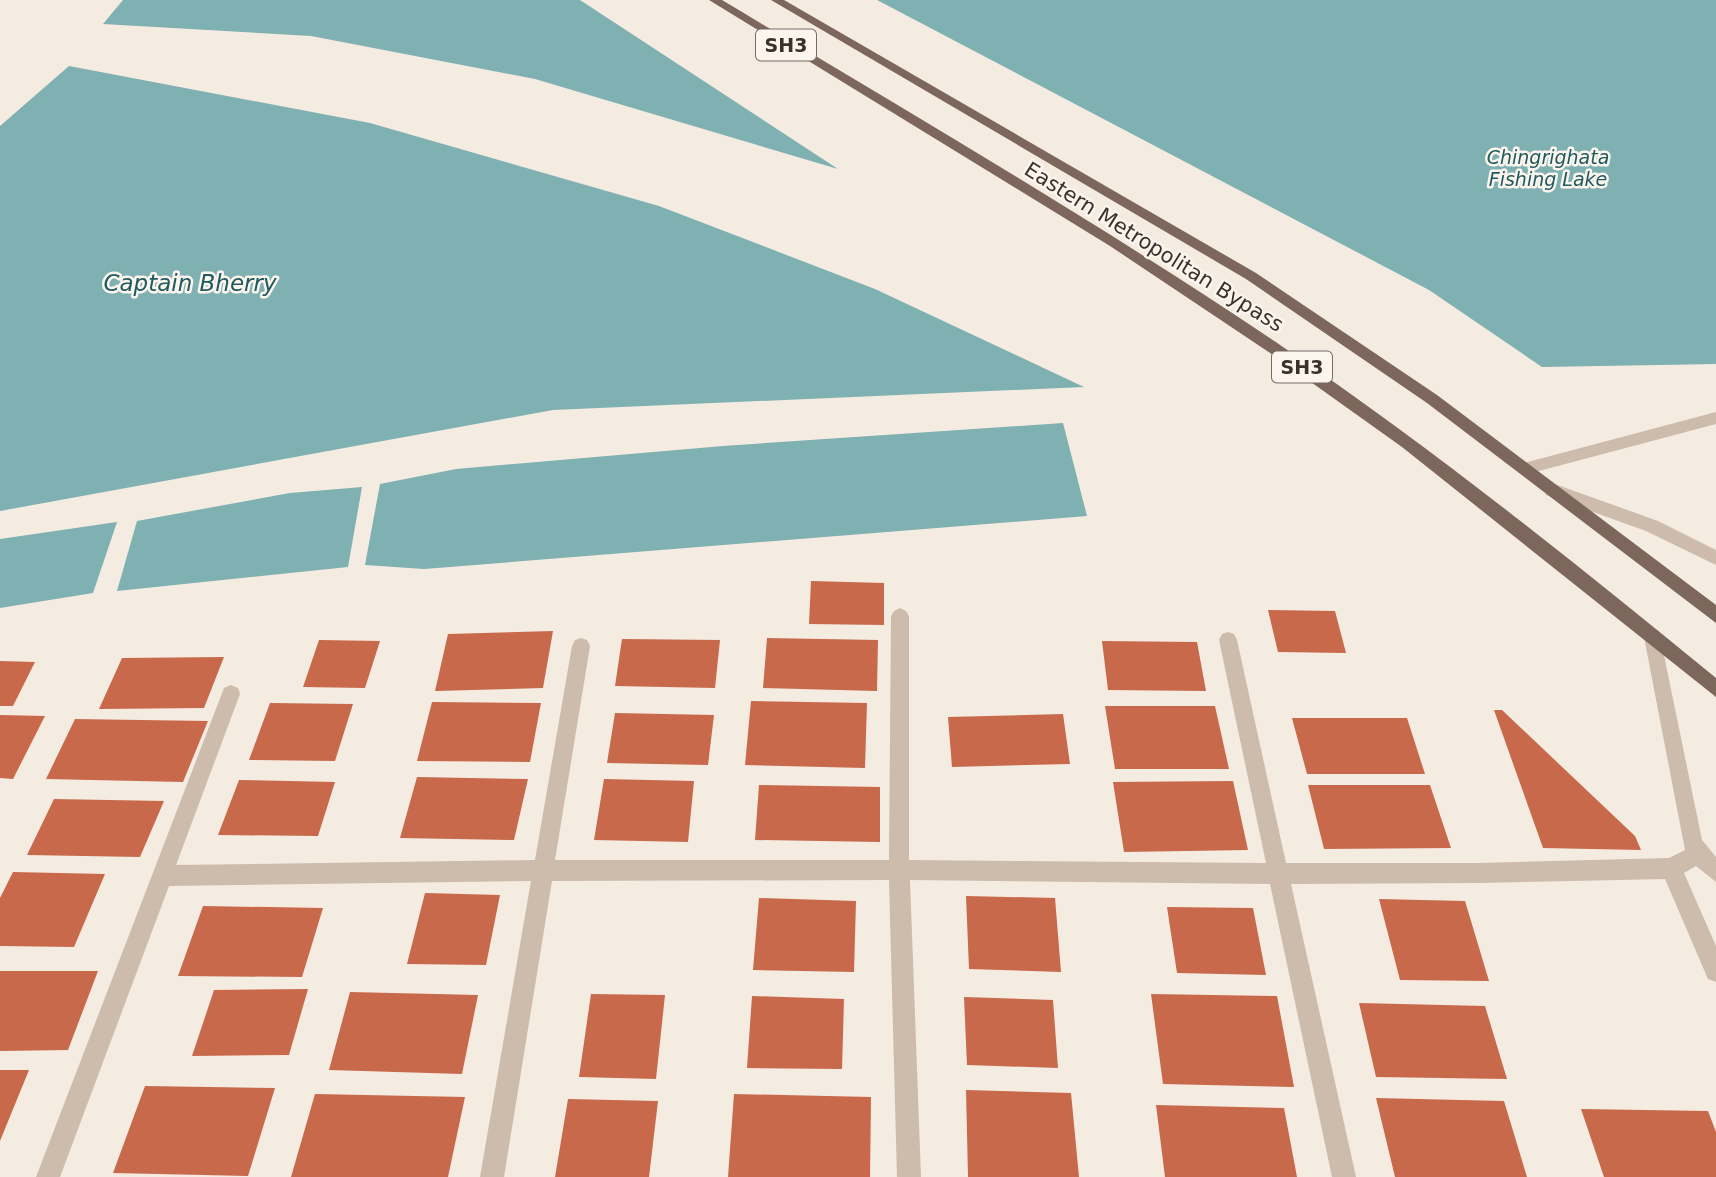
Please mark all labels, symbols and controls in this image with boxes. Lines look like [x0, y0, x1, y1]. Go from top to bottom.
road number: SH3 [756, 30, 816, 60]
water label: Chingrighata Fishing Lake [1487, 146, 1609, 190]
street label: Eastern Metropolitan Bypass [1020, 157, 1288, 337]
water label: Captain Bherry [103, 270, 277, 296]
road number: SH3 [1272, 352, 1332, 382]

